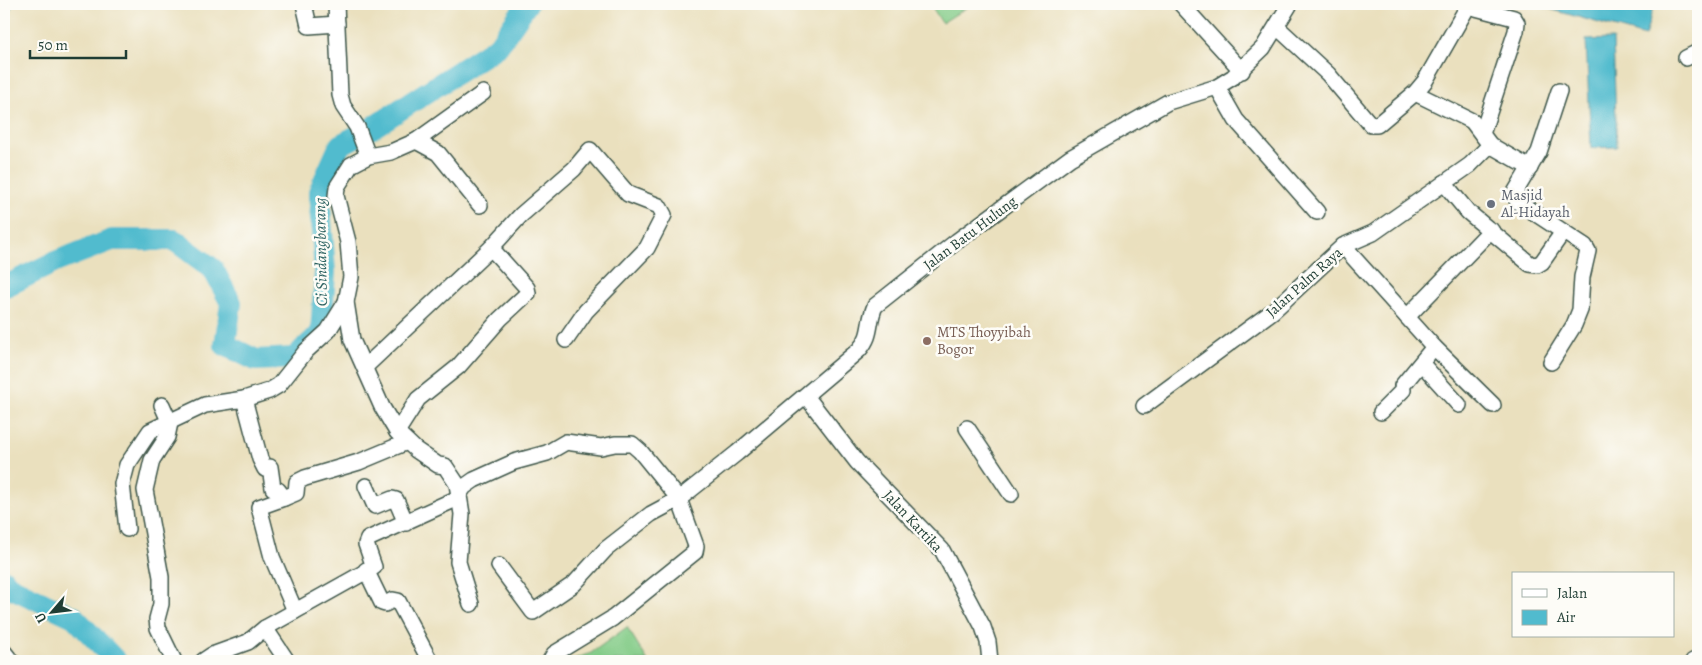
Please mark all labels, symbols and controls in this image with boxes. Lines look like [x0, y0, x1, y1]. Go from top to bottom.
scale bar [30, 28, 126, 60]
text: 50 m [38, 35, 68, 55]
place label: Masjid Al-Hidayah [1500, 185, 1570, 222]
street label: Jalan Batu Hulung [919, 191, 1021, 275]
water label: Ci Sindangbarang [309, 198, 333, 306]
marker: Masjid Al-Hidayah [1485, 198, 1497, 210]
street label: Jalan Palm Raya [1261, 242, 1347, 322]
place label: MTS Thoyyibah Bogor [937, 322, 1031, 359]
marker: MTS Thoyyibah Bogor [921, 335, 933, 347]
street label: Jalan Kartika [879, 485, 947, 557]
legend [1512, 572, 1674, 638]
text: Jalan [1557, 583, 1587, 603]
north arrow [28, 588, 78, 638]
text: Air [1556, 607, 1576, 627]
text: U [30, 609, 52, 626]

